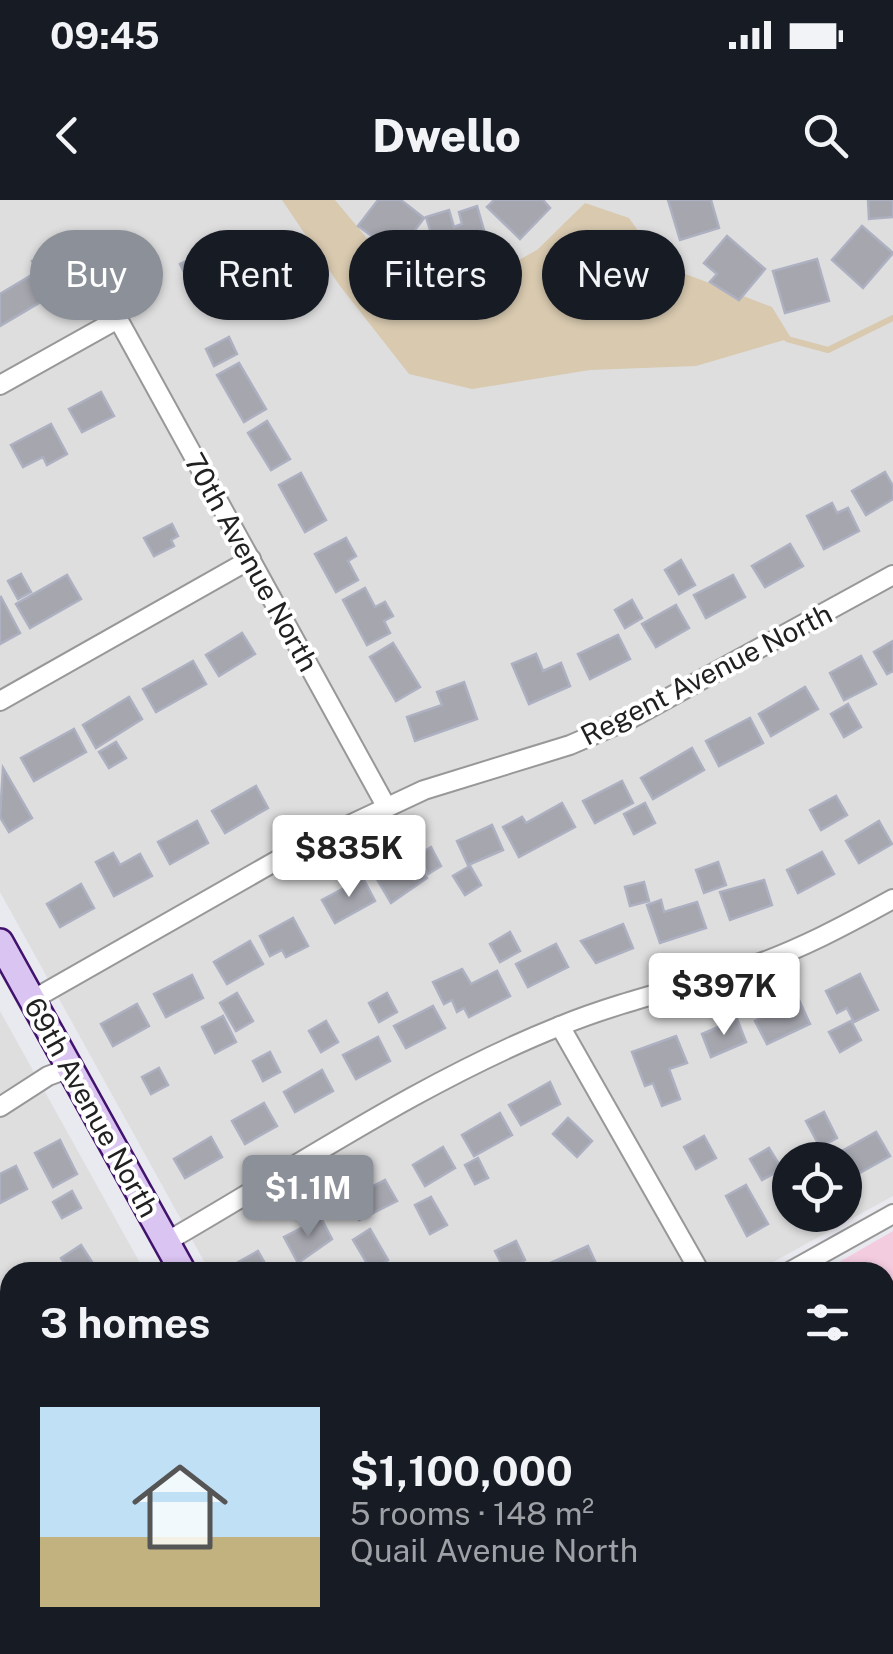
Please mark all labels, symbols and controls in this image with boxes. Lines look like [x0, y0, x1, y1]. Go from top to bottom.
text: 09:45 [50, 13, 160, 58]
icon: back [40, 108, 95, 163]
icon: search [798, 108, 853, 163]
text: Dwello [372, 109, 521, 162]
chip: Buy [30, 230, 163, 320]
chip: Rent [183, 230, 329, 320]
chip: Filters [349, 230, 522, 320]
chip: New [542, 230, 685, 320]
street label: 70th Avenue North [178, 447, 326, 677]
street label: Regent Avenue North [575, 596, 837, 752]
pin: $835K [279, 815, 419, 900]
text: $835K [295, 829, 403, 866]
pin: $397K [654, 953, 794, 1038]
text: $397K [671, 967, 777, 1004]
street label: 69th Avenue North [18, 992, 166, 1222]
map controls [772, 1142, 862, 1232]
button: locate [772, 1142, 862, 1232]
pin: $1.1M [238, 1155, 378, 1240]
text: $1.1M [264, 1169, 352, 1206]
icon: filters [800, 1295, 855, 1350]
text: 3 homes [40, 1298, 210, 1347]
text: $1,100,000 [350, 1446, 573, 1495]
icon: home [120, 1447, 240, 1567]
text: 5 rooms · 148 m² [350, 1495, 594, 1532]
text: Quail Avenue North [350, 1532, 638, 1569]

